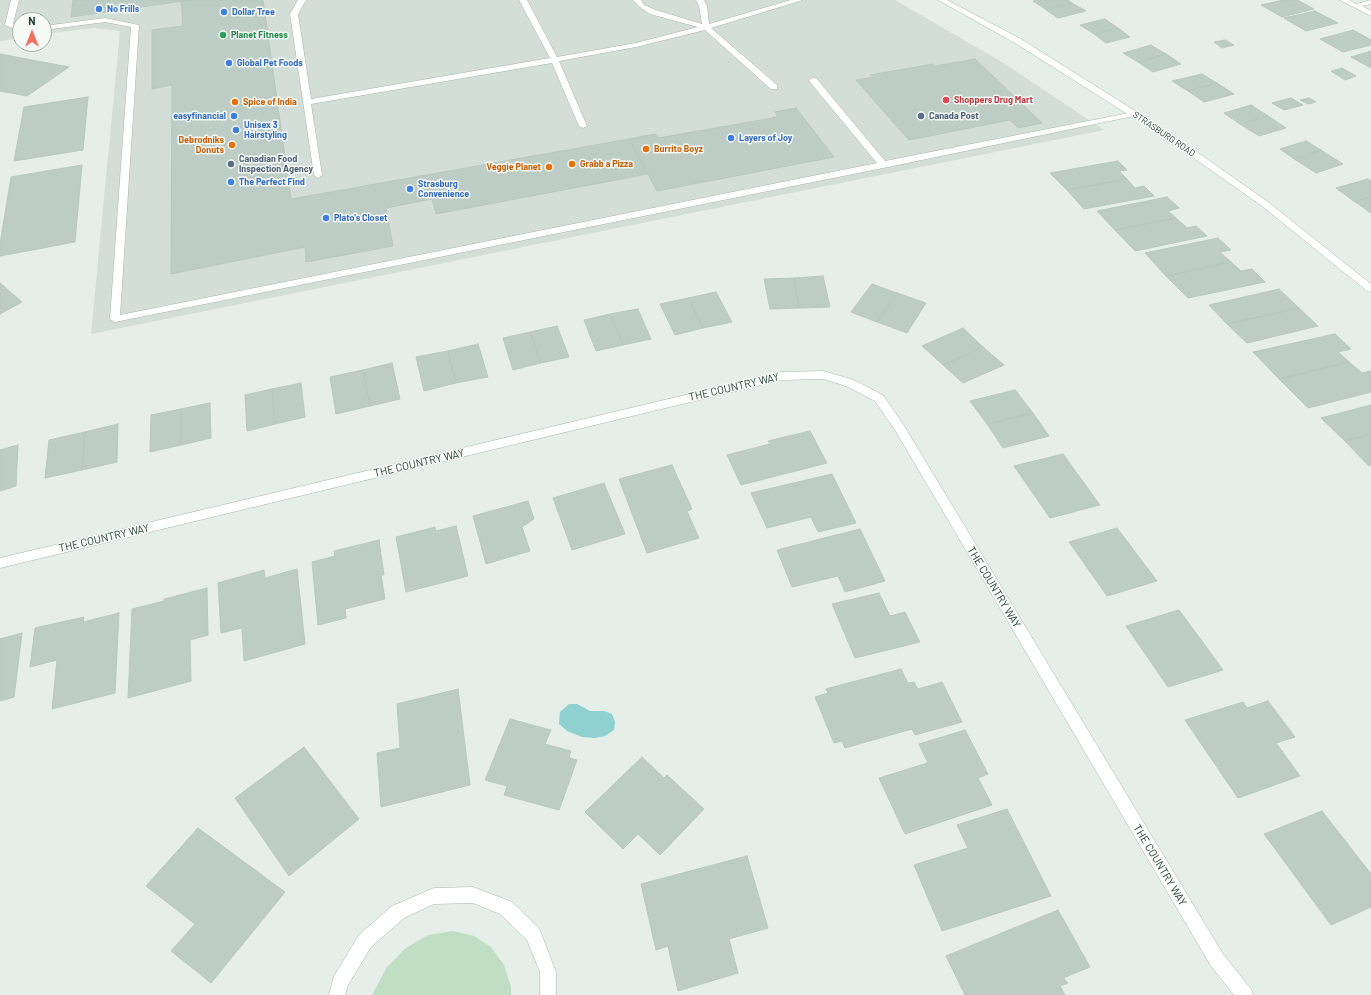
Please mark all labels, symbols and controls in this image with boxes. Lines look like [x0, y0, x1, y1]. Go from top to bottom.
marker: No Frills [94, 4, 104, 14]
place label: No Frills [107, 4, 139, 14]
marker: Dollar Tree [219, 7, 229, 17]
place label: Dollar Tree [232, 7, 275, 17]
north arrow [12, 12, 52, 52]
text: N [28, 14, 36, 27]
marker: Planet Fitness [218, 30, 228, 40]
place label: Planet Fitness [231, 30, 288, 40]
marker: Global Pet Foods [224, 58, 234, 68]
place label: Global Pet Foods [237, 58, 303, 68]
marker: Shoppers Drug Mart [941, 95, 951, 105]
place label: Shoppers Drug Mart [954, 95, 1033, 105]
marker: Spice of India [230, 97, 240, 107]
place label: Spice of India [243, 97, 297, 107]
street label: STRASBURG ROAD [1131, 109, 1197, 159]
place label: easyfinancial [173, 111, 226, 121]
marker: easyfinancial [229, 111, 239, 121]
marker: Canada Post [916, 111, 926, 121]
place label: Canada Post [929, 111, 979, 121]
place label: Unisex 3 Hairstyling [244, 120, 287, 141]
marker: Unisex 3 Hairstyling [231, 125, 241, 135]
marker: Layers of Joy [726, 133, 736, 143]
place label: Layers of Joy [739, 133, 792, 143]
place label: Debrodniks Donuts [179, 135, 224, 156]
marker: Debrodniks Donuts [227, 140, 237, 150]
marker: Burrito Boyz [641, 144, 651, 154]
place label: Burrito Boyz [654, 144, 703, 154]
place label: Canadian Food Inspection Agency [239, 154, 313, 175]
marker: Canadian Food Inspection Agency [226, 159, 236, 169]
marker: Grabb a Pizza [567, 159, 577, 169]
place label: Grabb a Pizza [580, 159, 633, 169]
place label: Veggie Planet [487, 162, 541, 172]
marker: Veggie Planet [544, 162, 554, 172]
marker: The Perfect Find [226, 177, 236, 187]
place label: The Perfect Find [239, 177, 305, 187]
place label: Strasburg Convenience [418, 179, 469, 200]
marker: Strasburg Convenience [405, 184, 415, 194]
marker: Plato's Closet [321, 213, 331, 223]
place label: Plato's Closet [334, 213, 387, 223]
street label: THE COUNTRY WAY [687, 370, 781, 404]
street label: THE COUNTRY WAY [372, 446, 466, 480]
street label: THE COUNTRY WAY [57, 521, 151, 555]
street label: THE COUNTRY WAY [965, 544, 1023, 630]
street label: THE COUNTRY WAY [1131, 822, 1189, 908]

